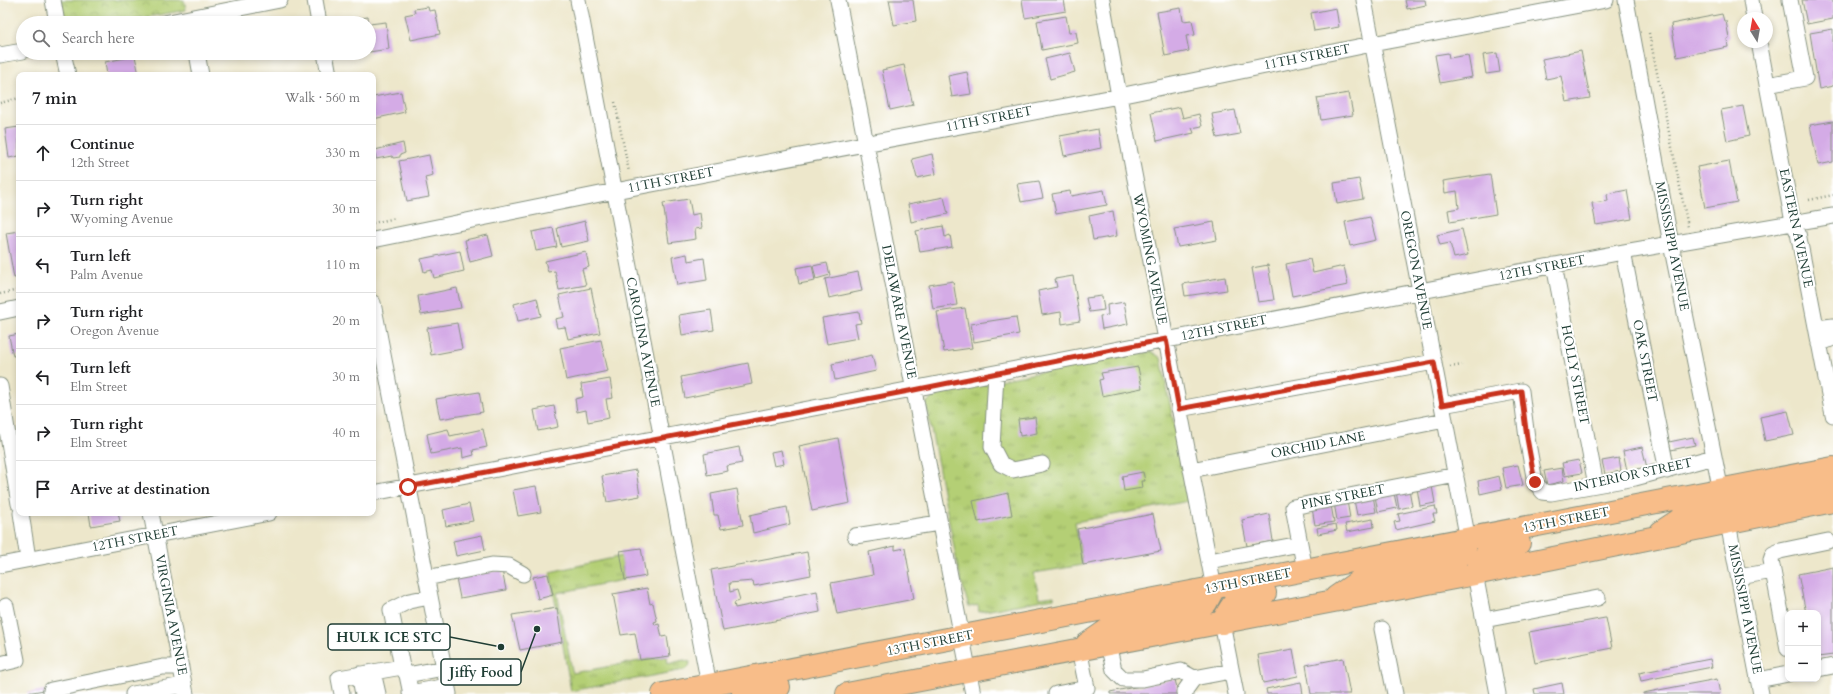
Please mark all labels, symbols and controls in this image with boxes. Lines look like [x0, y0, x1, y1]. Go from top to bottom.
north arrow [1737, 12, 1773, 48]
search box [16, 16, 376, 60]
icon: search [30, 27, 52, 49]
text: Search here [62, 28, 135, 48]
street label: 11TH STREET [1262, 40, 1352, 74]
text: 7 min [32, 87, 77, 110]
text: Walk · 560 m [285, 89, 360, 107]
street label: 11TH STREET [944, 102, 1034, 136]
text: Continue [70, 134, 135, 154]
icon: ahead [32, 142, 54, 164]
text: 330 m [326, 144, 360, 162]
text: 12th Street [70, 154, 129, 172]
street label: 11TH STREET [626, 163, 716, 197]
street label: EASTERN AVENUE [1775, 167, 1817, 289]
street label: MISSISSIPPI AVENUE [1651, 180, 1693, 312]
text: Turn right [70, 190, 143, 210]
street label: WYOMING AVENUE [1128, 191, 1172, 326]
icon: right [32, 198, 54, 220]
text: 30 m [332, 200, 360, 218]
street label: OREGON AVENUE [1396, 209, 1436, 331]
text: Wyoming Avenue [70, 210, 173, 228]
street label: DELAWARE AVENUE [877, 243, 921, 381]
text: Turn left [70, 246, 131, 266]
street label: 12TH STREET [1497, 251, 1587, 285]
icon: left [32, 254, 54, 276]
text: 110 m [326, 256, 360, 274]
text: Palm Avenue [70, 266, 143, 284]
street label: CAROLINA AVENUE [622, 275, 664, 409]
text: Turn right [70, 302, 143, 322]
icon: right [32, 310, 54, 332]
street label: 12TH STREET [1179, 311, 1269, 345]
text: 20 m [332, 312, 360, 330]
street label: OAK STREET [1628, 318, 1662, 405]
text: Oregon Avenue [70, 322, 159, 340]
street label: HOLLY STREET [1556, 323, 1594, 427]
text: Turn left [70, 358, 131, 378]
icon: left [32, 366, 54, 388]
text: 30 m [332, 368, 360, 386]
text: Elm Street [70, 378, 127, 396]
text: Turn right [70, 414, 143, 434]
icon: right [32, 422, 54, 444]
text: 40 m [332, 424, 360, 442]
street label: ORCHID LANE [1269, 427, 1367, 463]
text: Elm Street [70, 434, 127, 452]
street label: INTERIOR STREET [1572, 454, 1694, 496]
route end [1526, 473, 1544, 491]
icon: arrive [32, 478, 54, 500]
route start [399, 478, 417, 496]
text: Arrive at destination [70, 479, 210, 499]
street label: PINE STREET [1299, 480, 1387, 514]
street label: 13TH STREET [1521, 503, 1611, 537]
street label: 12TH STREET [90, 522, 180, 556]
street label: MISSISSIPPI AVENUE [1724, 543, 1766, 675]
street label: VIRGINIA AVENUE [150, 553, 192, 677]
street label: 13TH STREET [1203, 564, 1293, 598]
map controls [1785, 610, 1821, 682]
button: + [1785, 610, 1821, 646]
callout: HULK ICE STC [328, 624, 450, 650]
street label: 13TH STREET [885, 626, 975, 660]
text: HULK ICE STC [336, 628, 442, 647]
button: − [1785, 646, 1821, 682]
callout: Jiffy Food [441, 659, 521, 685]
text: Jiffy Food [447, 663, 513, 682]

